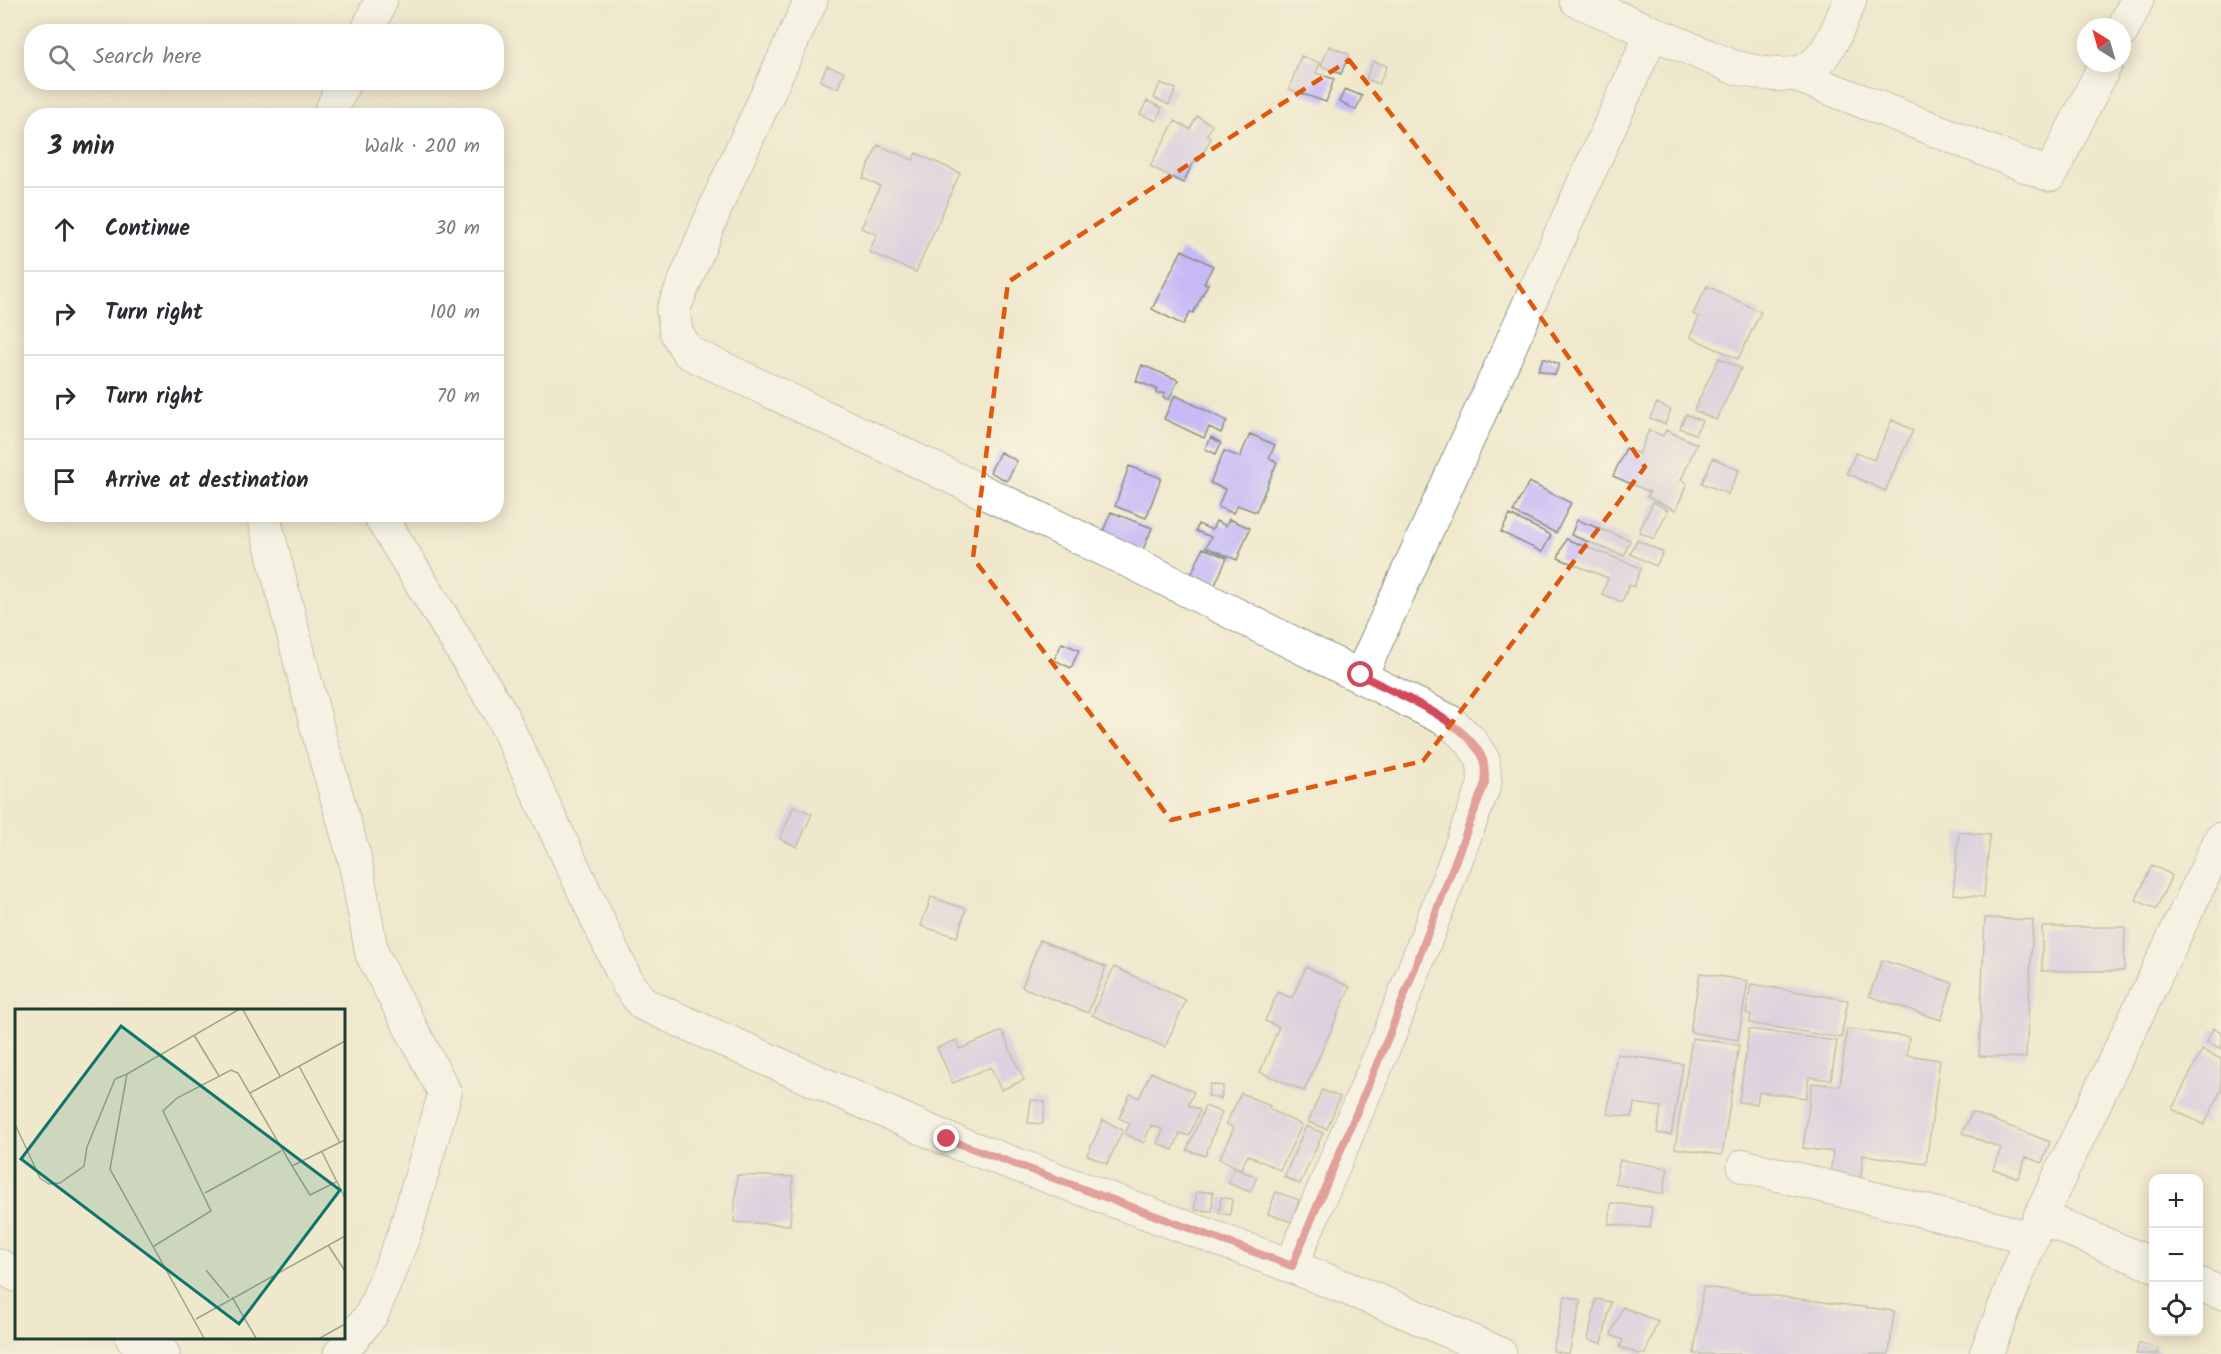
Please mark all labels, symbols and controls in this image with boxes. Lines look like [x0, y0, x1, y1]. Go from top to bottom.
north arrow [2077, 18, 2131, 72]
search box [24, 24, 504, 90]
text: Search here [93, 40, 201, 75]
icon: search [45, 41, 78, 74]
text: 3 min [48, 126, 115, 168]
text: Walk · 200 m [364, 131, 480, 163]
text: Continue [105, 212, 190, 247]
icon: ahead [48, 213, 81, 246]
text: 30 m [435, 213, 480, 245]
text: Turn right [105, 296, 203, 331]
icon: right [48, 297, 81, 330]
text: 100 m [430, 297, 480, 329]
text: Turn right [105, 380, 203, 415]
icon: right [48, 381, 81, 414]
text: 70 m [437, 381, 480, 413]
text: Arrive at destination [105, 464, 308, 499]
icon: arrive [48, 465, 81, 498]
route start [1347, 661, 1373, 687]
inset map [15, 1009, 345, 1339]
route end [933, 1125, 959, 1151]
map controls [2149, 1174, 2203, 1336]
button: + [2149, 1174, 2203, 1228]
button: − [2149, 1228, 2203, 1282]
button: locate [2149, 1282, 2203, 1336]

